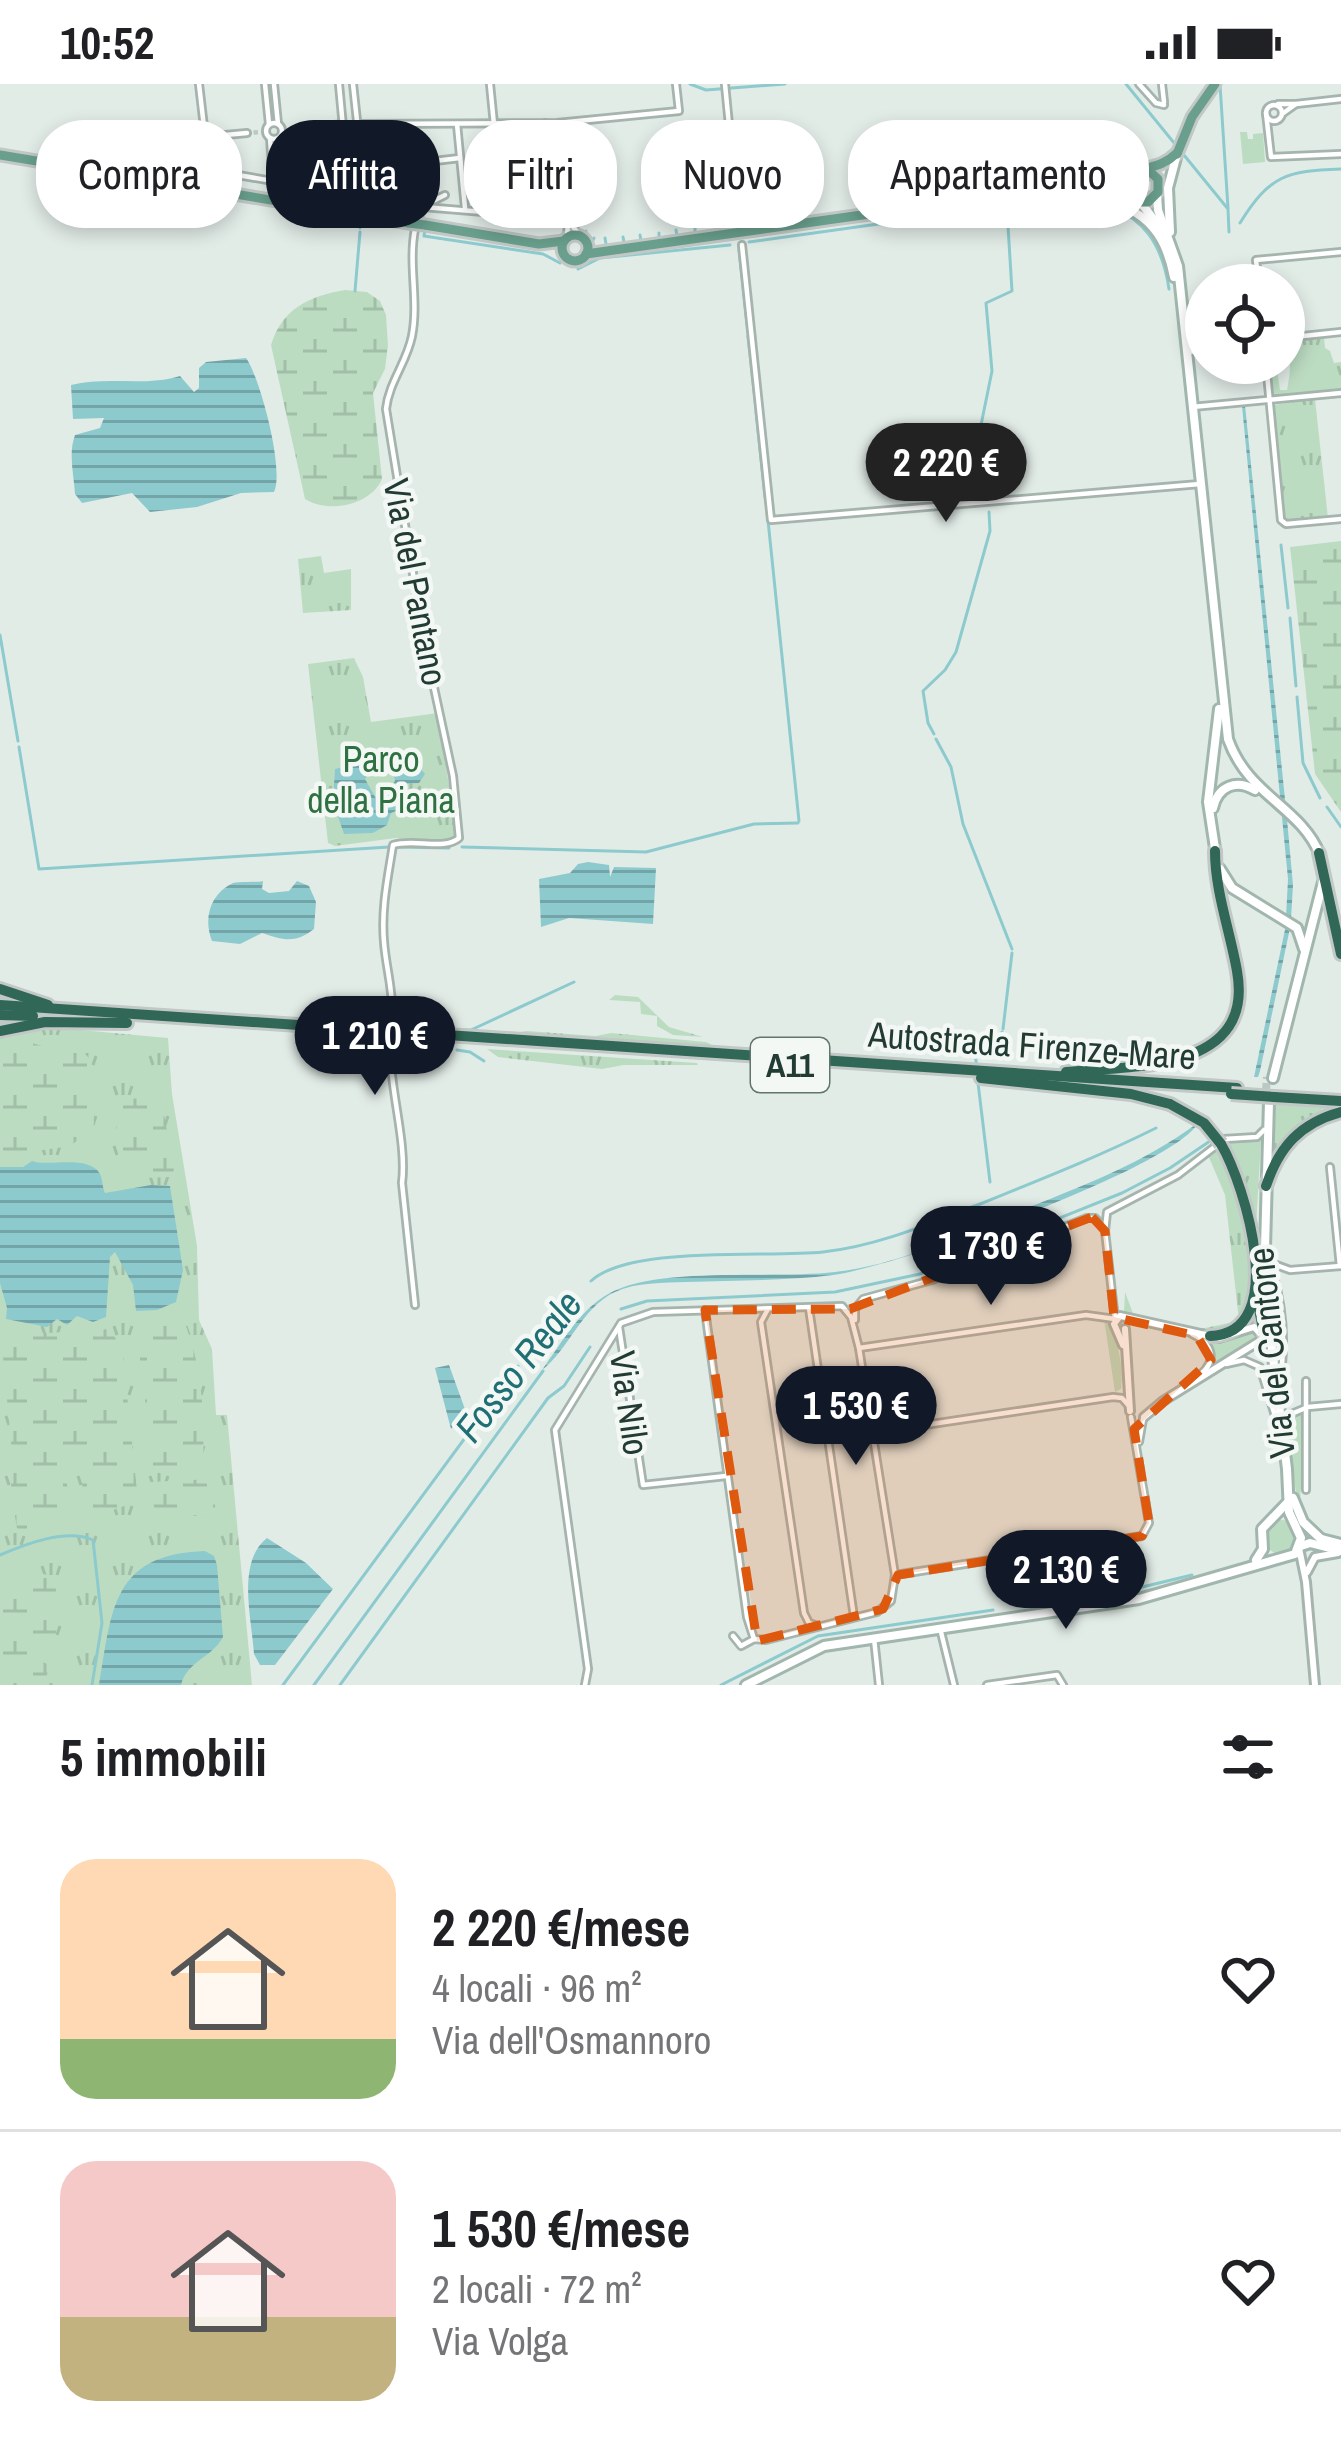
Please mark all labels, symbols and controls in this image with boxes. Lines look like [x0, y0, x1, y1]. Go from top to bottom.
text: 10:52 [60, 12, 154, 73]
chip: Compra [36, 120, 242, 228]
chip: Affitta [266, 120, 440, 228]
chip: Filtri [464, 120, 617, 228]
chip: Nuovo [641, 120, 824, 228]
chip: Appartamento [848, 120, 1149, 228]
map controls [1185, 264, 1305, 384]
button: locate [1185, 264, 1305, 384]
pin: 2 220 € [835, 423, 1057, 525]
text: 2 220 € [893, 436, 999, 488]
street label: Via del Pantano [372, 475, 460, 689]
park label: Parco della Piana [307, 735, 455, 824]
pin: 1 210 € [264, 996, 486, 1098]
text: 1 210 € [322, 1009, 428, 1061]
street label: Autostrada Firenze-Mare [866, 1010, 1197, 1080]
road number: A11 [751, 1038, 829, 1092]
pin: 1 730 € [880, 1206, 1102, 1308]
text: 1 730 € [938, 1219, 1044, 1271]
street label: Via del Cantone [1236, 1245, 1306, 1461]
water label: Fosso Reale [443, 1280, 593, 1452]
street label: Via Nilo [599, 1348, 661, 1458]
pin: 1 530 € [745, 1366, 967, 1468]
text: 1 530 € [803, 1379, 909, 1431]
pin: 2 130 € [955, 1530, 1177, 1632]
text: 2 130 € [1013, 1543, 1119, 1595]
text: 5 immobili [60, 1723, 267, 1792]
icon: filters [1215, 1724, 1281, 1790]
text: 2 220 €/mese [432, 1893, 690, 1962]
icon: home [156, 1907, 300, 2051]
icon: heart [1215, 1946, 1281, 2012]
text: 4 locali · 96 m² [432, 1962, 642, 2014]
text: Via dell'Osmannoro [432, 2014, 711, 2066]
text: 1 530 €/mese [432, 2194, 690, 2263]
icon: home [156, 2209, 300, 2353]
icon: heart [1215, 2248, 1281, 2314]
text: 2 locali · 72 m² [432, 2263, 642, 2315]
text: Via Volga [432, 2315, 568, 2367]

